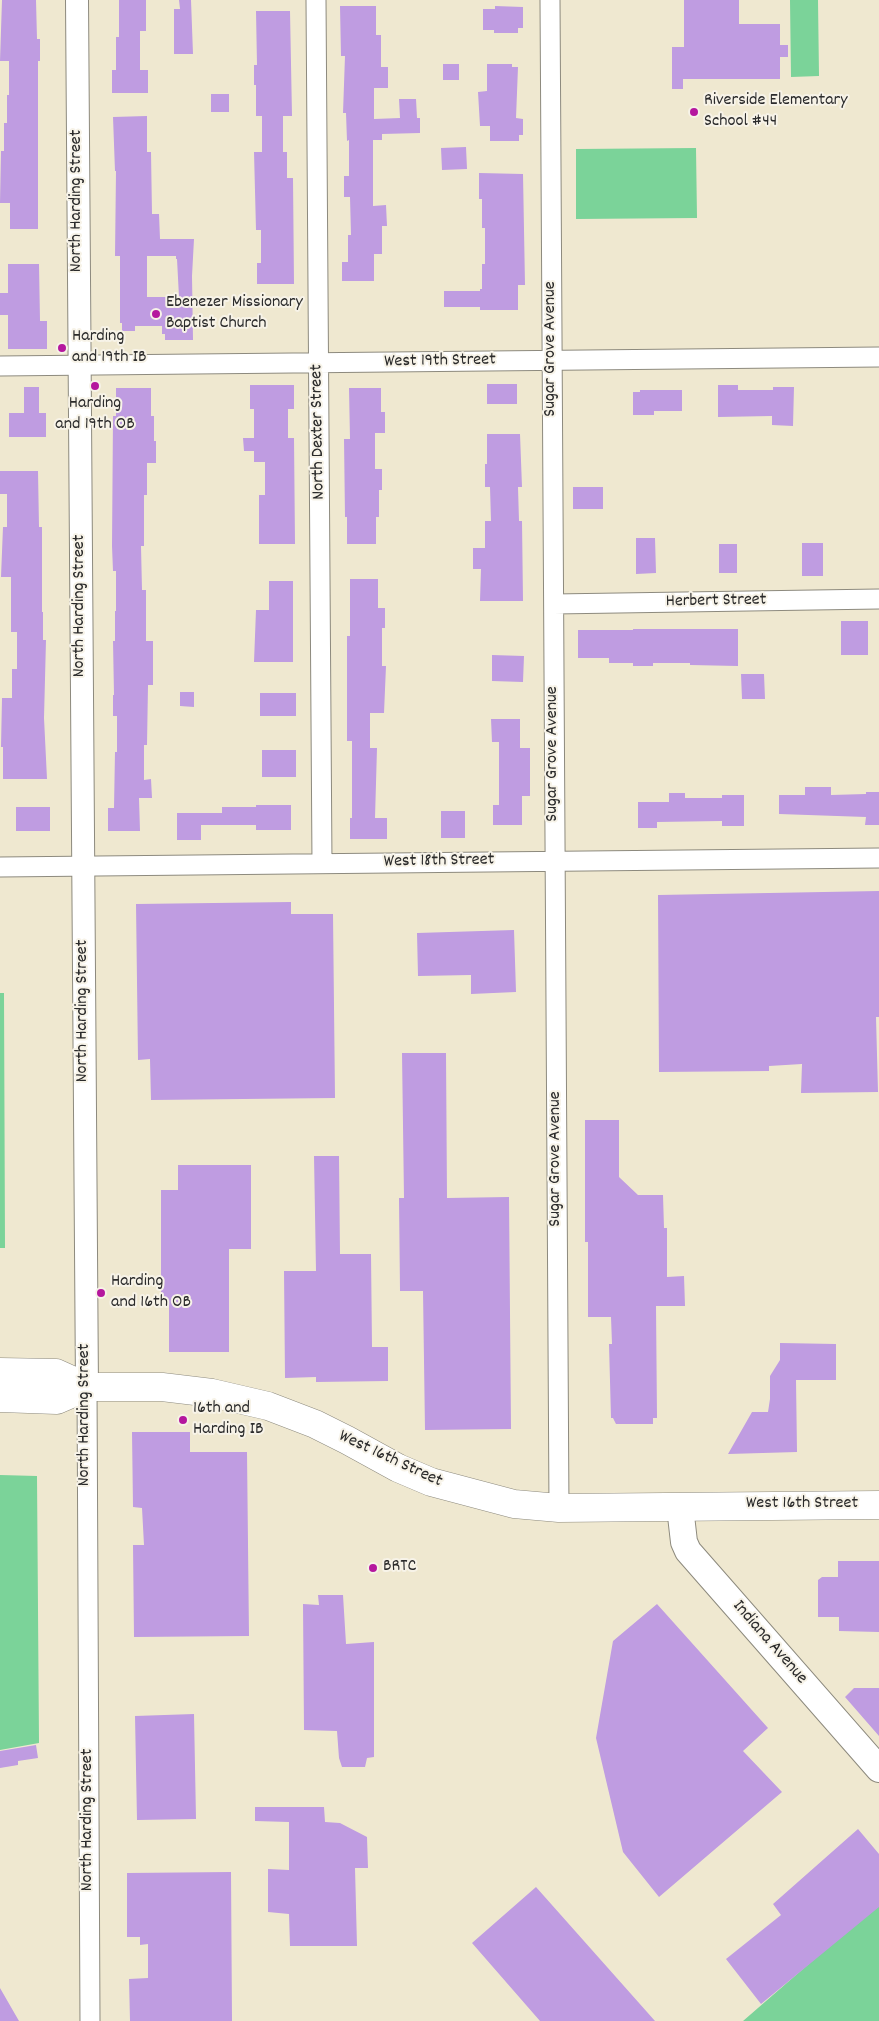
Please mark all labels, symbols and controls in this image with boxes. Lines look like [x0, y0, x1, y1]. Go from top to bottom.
place label: Riverside Elementary School #44 [704, 91, 848, 134]
marker: Riverside Elementary School #44 [688, 106, 700, 118]
street label: North Harding Street [67, 130, 89, 272]
street label: Sugar Grove Avenue [541, 281, 563, 417]
place label: Ebenezer Missionary Baptist Church [166, 293, 303, 336]
marker: Ebenezer Missionary Baptist Church [150, 308, 162, 320]
place label: Harding and 19th IB [72, 327, 147, 369]
marker: Harding and 19th IB [56, 342, 68, 354]
street label: West 19th Street [384, 350, 496, 374]
street label: North Dexter Street [307, 364, 331, 500]
marker: Harding and 19th OB [89, 380, 101, 392]
place label: Harding and 19th OB [55, 394, 135, 436]
street label: North Harding Street [70, 535, 92, 677]
street label: Herbert Street [665, 590, 767, 614]
street label: Sugar Grove Avenue [543, 686, 565, 822]
street label: West 18th Street [384, 850, 494, 874]
street label: North Harding Street [73, 940, 95, 1082]
street label: Sugar Grove Avenue [546, 1091, 568, 1227]
place label: Harding and 16th OB [111, 1272, 191, 1315]
marker: Harding and 16th OB [95, 1287, 107, 1299]
street label: North Harding Street [75, 1344, 97, 1486]
place label: 16th and Harding IB [193, 1399, 264, 1442]
marker: 16th and Harding IB [177, 1414, 189, 1426]
street label: West 16th Street [335, 1427, 445, 1493]
street label: West 16th Street [746, 1494, 858, 1516]
place label: BRTC [383, 1557, 416, 1579]
marker: BRTC [367, 1562, 379, 1574]
street label: Indiana Avenue [727, 1597, 811, 1689]
street label: North Harding Street [78, 1749, 100, 1891]

